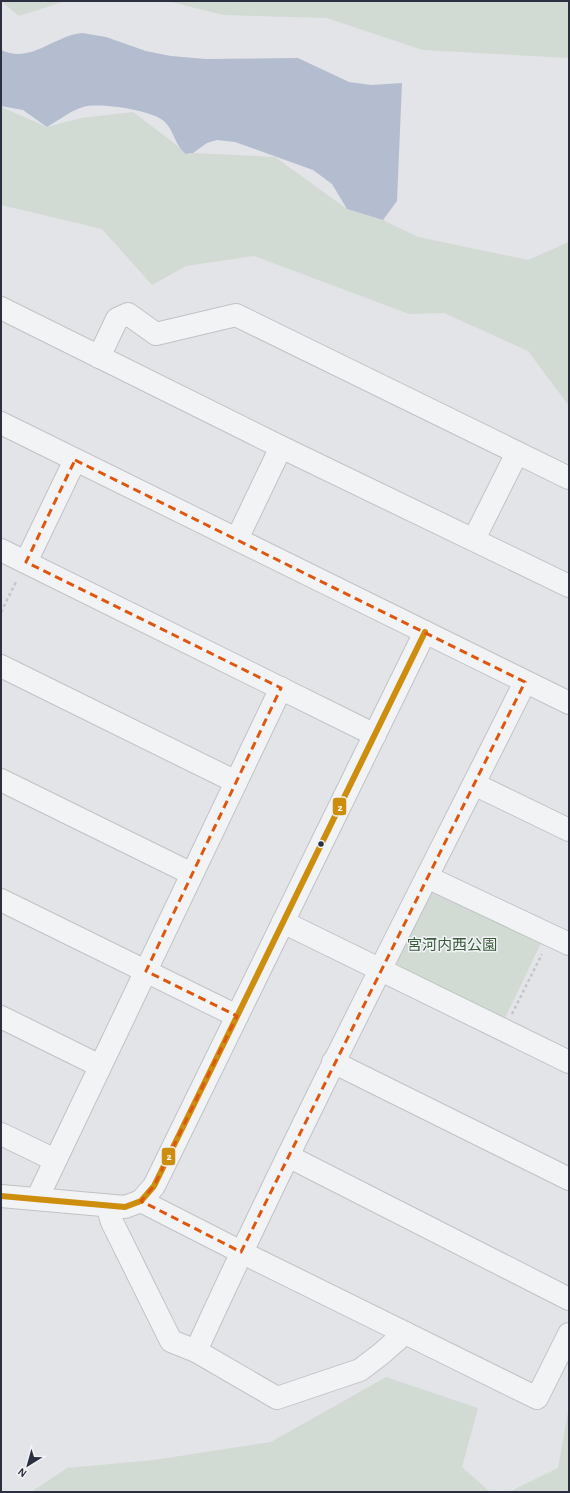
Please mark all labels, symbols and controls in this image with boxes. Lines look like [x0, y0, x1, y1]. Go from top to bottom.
line badge: 2 [332, 797, 347, 816]
text: 2 [337, 802, 343, 813]
unlabelled marker [316, 839, 326, 849]
park label: 宮河内西公園 [407, 937, 497, 953]
line badge: 2 [161, 1147, 176, 1166]
text: 2 [166, 1151, 172, 1162]
north arrow [8, 1445, 48, 1485]
text: N [16, 1466, 29, 1479]

